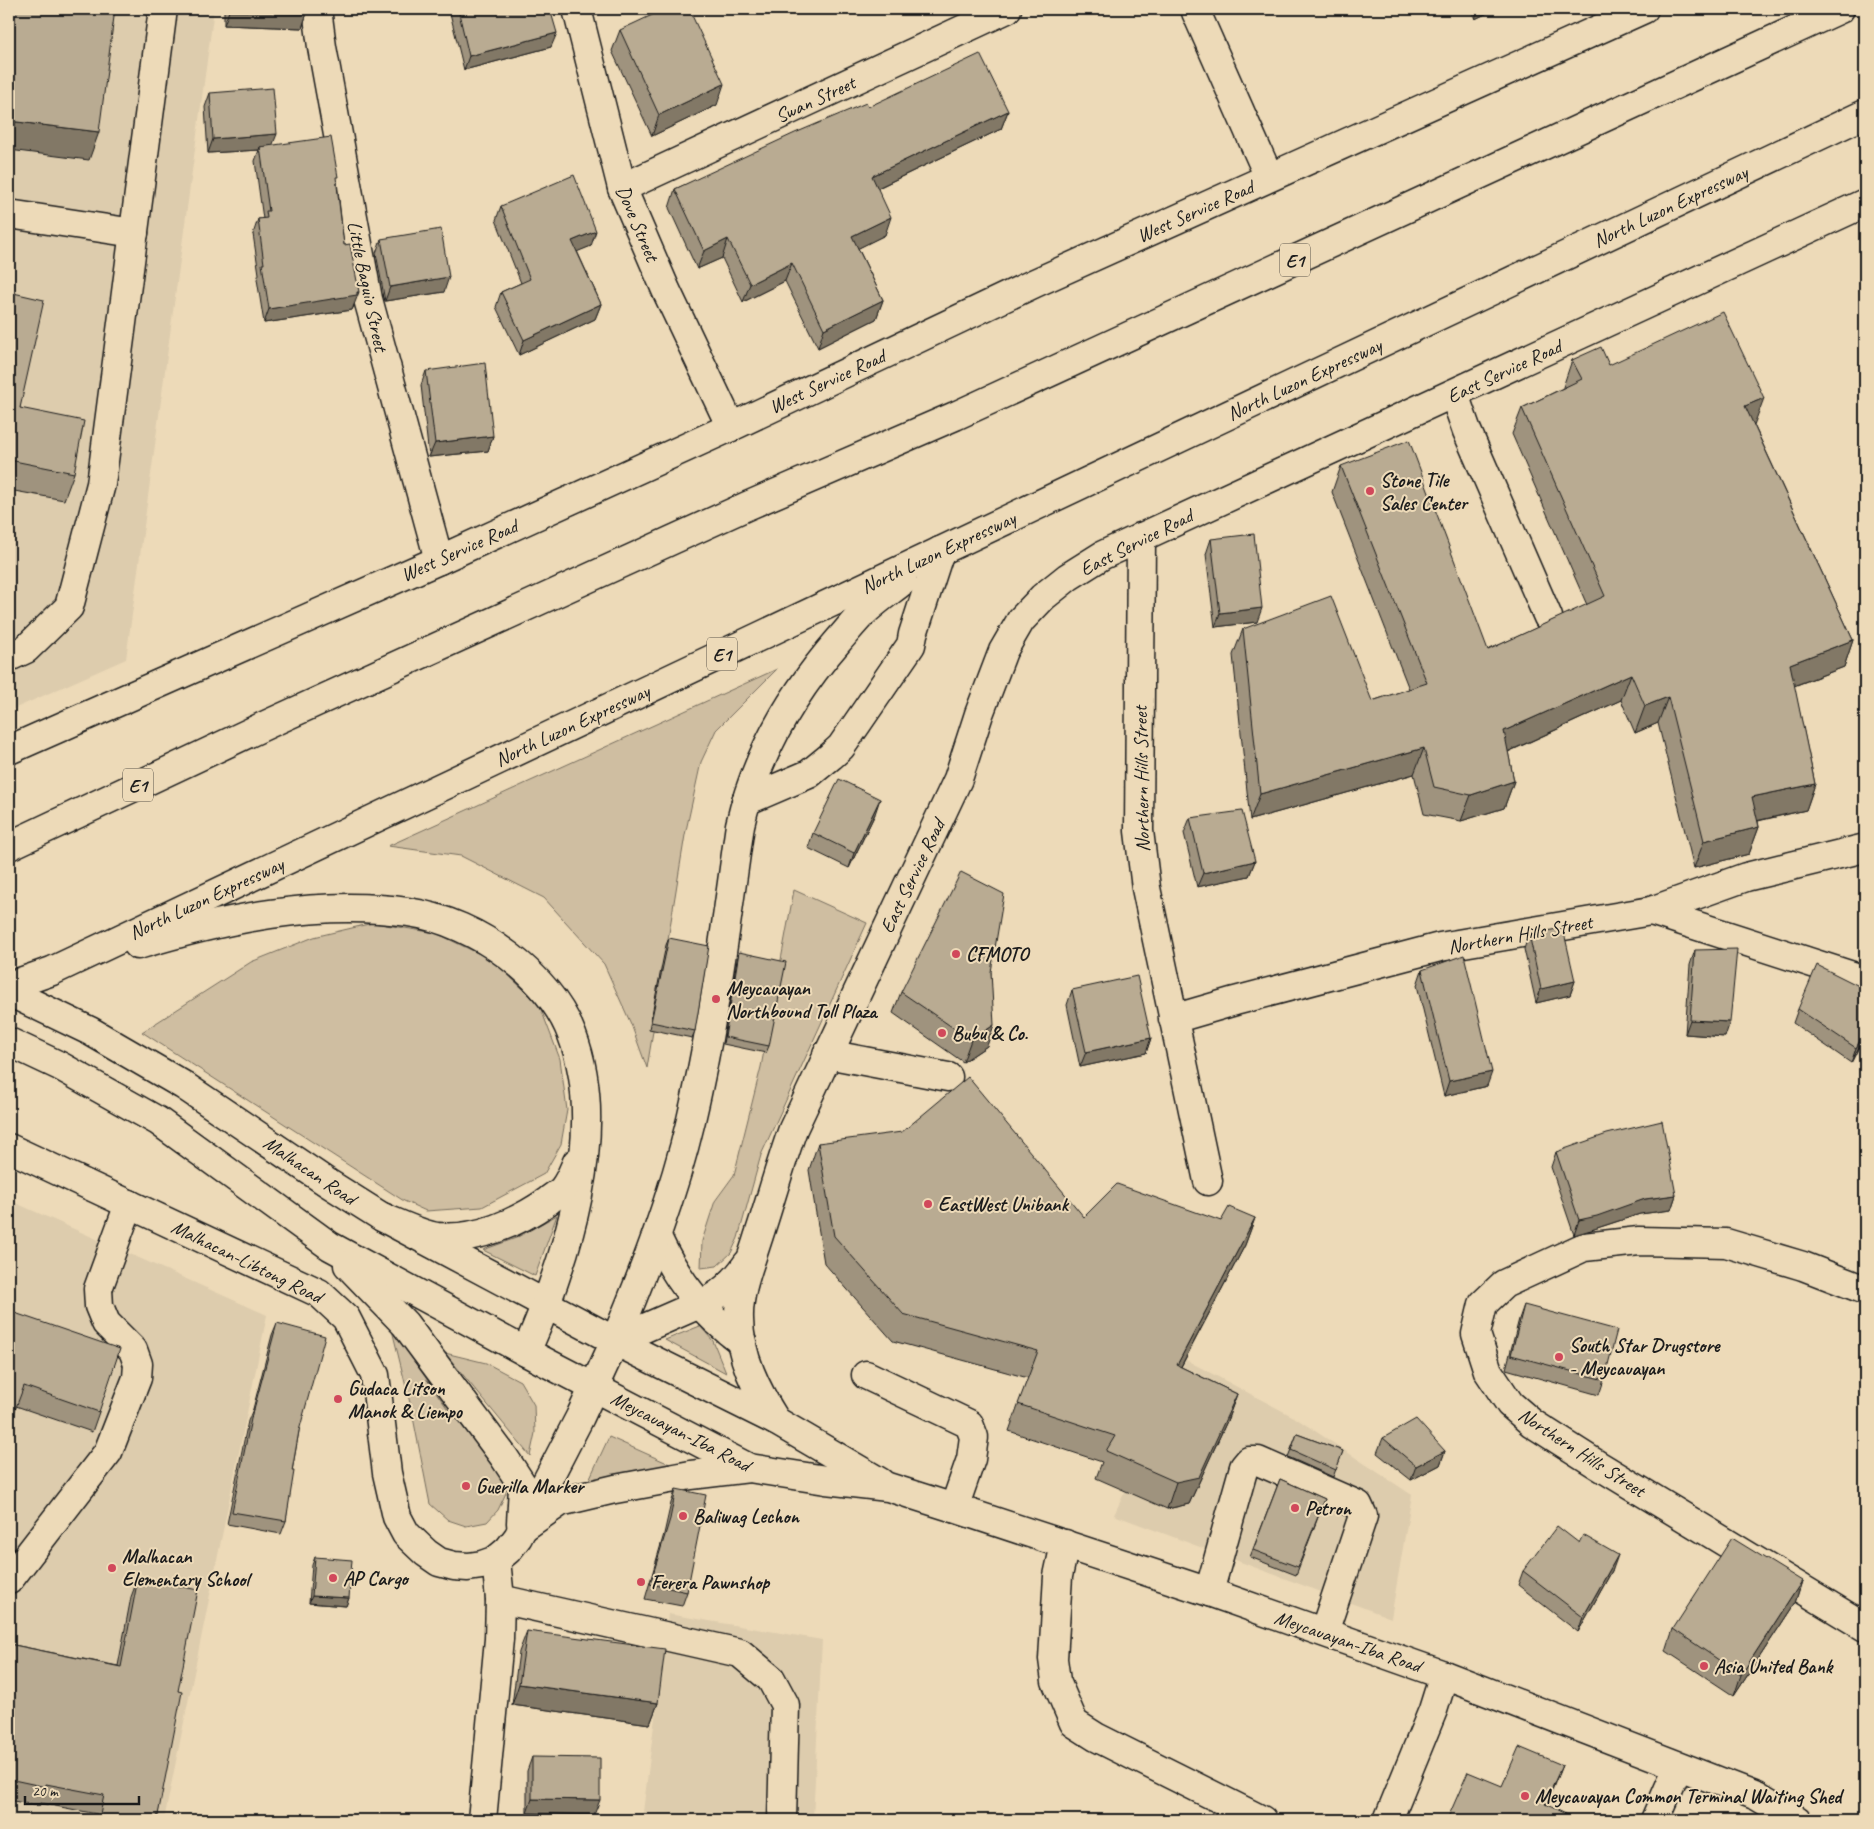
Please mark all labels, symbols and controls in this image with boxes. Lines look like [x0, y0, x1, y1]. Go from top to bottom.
street label: Swan Street [771, 69, 861, 129]
street label: North Luzon Expressway [1589, 159, 1753, 253]
street label: West Service Road [1133, 173, 1260, 248]
street label: Dove Street [610, 181, 666, 267]
street label: Little Baguio Street [342, 219, 394, 356]
road number: E1 [1280, 244, 1310, 276]
street label: North Luzon Expressway [1223, 332, 1387, 426]
street label: East Service Road [1443, 333, 1568, 409]
street label: West Service Road [765, 342, 892, 419]
place label: Stone Tile Sales Center [1380, 468, 1470, 516]
marker: Stone Tile Sales Center [1364, 485, 1376, 497]
street label: East Service Road [1076, 502, 1200, 582]
street label: North Luzon Expressway [857, 505, 1021, 599]
street label: West Service Road [397, 512, 524, 587]
road number: E1 [707, 638, 737, 671]
street label: North Luzon Expressway [491, 678, 655, 772]
street label: Northern Hills Street [1128, 703, 1155, 852]
road number: E1 [123, 768, 153, 802]
street label: East Service Road [874, 812, 952, 937]
street label: North Luzon Expressway [125, 851, 289, 945]
street label: Northern Hills Street [1446, 909, 1597, 959]
place label: CFMOTO [966, 942, 1031, 967]
marker: CFMOTO [950, 948, 962, 960]
place label: Meycauayan Northbound Toll Plaza [726, 976, 878, 1024]
marker: Meycauayan Northbound Toll Plaza [710, 993, 722, 1005]
place label: Bubu & Co. [952, 1021, 1029, 1046]
marker: Bubu & Co. [936, 1027, 948, 1039]
street label: Malhacan Road [259, 1130, 363, 1212]
place label: EastWest Unibank [938, 1192, 1069, 1217]
marker: EastWest Unibank [922, 1198, 934, 1210]
street label: Malhacan-Libtong Road [167, 1214, 329, 1310]
place label: South Star Drugstore - Meycauayan [1569, 1333, 1721, 1381]
marker: South Star Drugstore - Meycauayan [1553, 1351, 1565, 1363]
place label: Gudaca Litson Manok & Liempo [348, 1376, 464, 1424]
street label: Meycauayan-Iba Road [607, 1386, 757, 1479]
marker: Gudaca Litson Manok & Liempo [332, 1393, 344, 1405]
street label: Northern Hills Street [1514, 1402, 1652, 1504]
place label: Guerilla Marker [476, 1474, 586, 1499]
marker: Guerilla Marker [460, 1480, 472, 1492]
place label: Petron [1305, 1496, 1353, 1521]
marker: Petron [1289, 1502, 1301, 1514]
place label: Baliwag Lechon [693, 1504, 801, 1529]
marker: Baliwag Lechon [677, 1510, 689, 1522]
place label: Malhacan Elementary School [122, 1544, 252, 1592]
marker: Malhacan Elementary School [106, 1562, 118, 1574]
place label: AP Cargo [343, 1566, 409, 1591]
place label: Ferera Pawnshop [651, 1570, 770, 1595]
marker: AP Cargo [327, 1572, 339, 1584]
marker: Ferera Pawnshop [635, 1576, 647, 1588]
street label: Meycauayan-Iba Road [1271, 1605, 1427, 1679]
place label: Asia United Bank [1714, 1654, 1834, 1679]
marker: Asia United Bank [1698, 1660, 1710, 1672]
scale bar [25, 1774, 139, 1806]
text: 20 m [32, 1782, 59, 1801]
place label: Meycauayan Common Terminal Waiting Shed [1535, 1784, 1845, 1809]
marker: Meycauayan Common Terminal Waiting Shed [1519, 1790, 1531, 1802]

